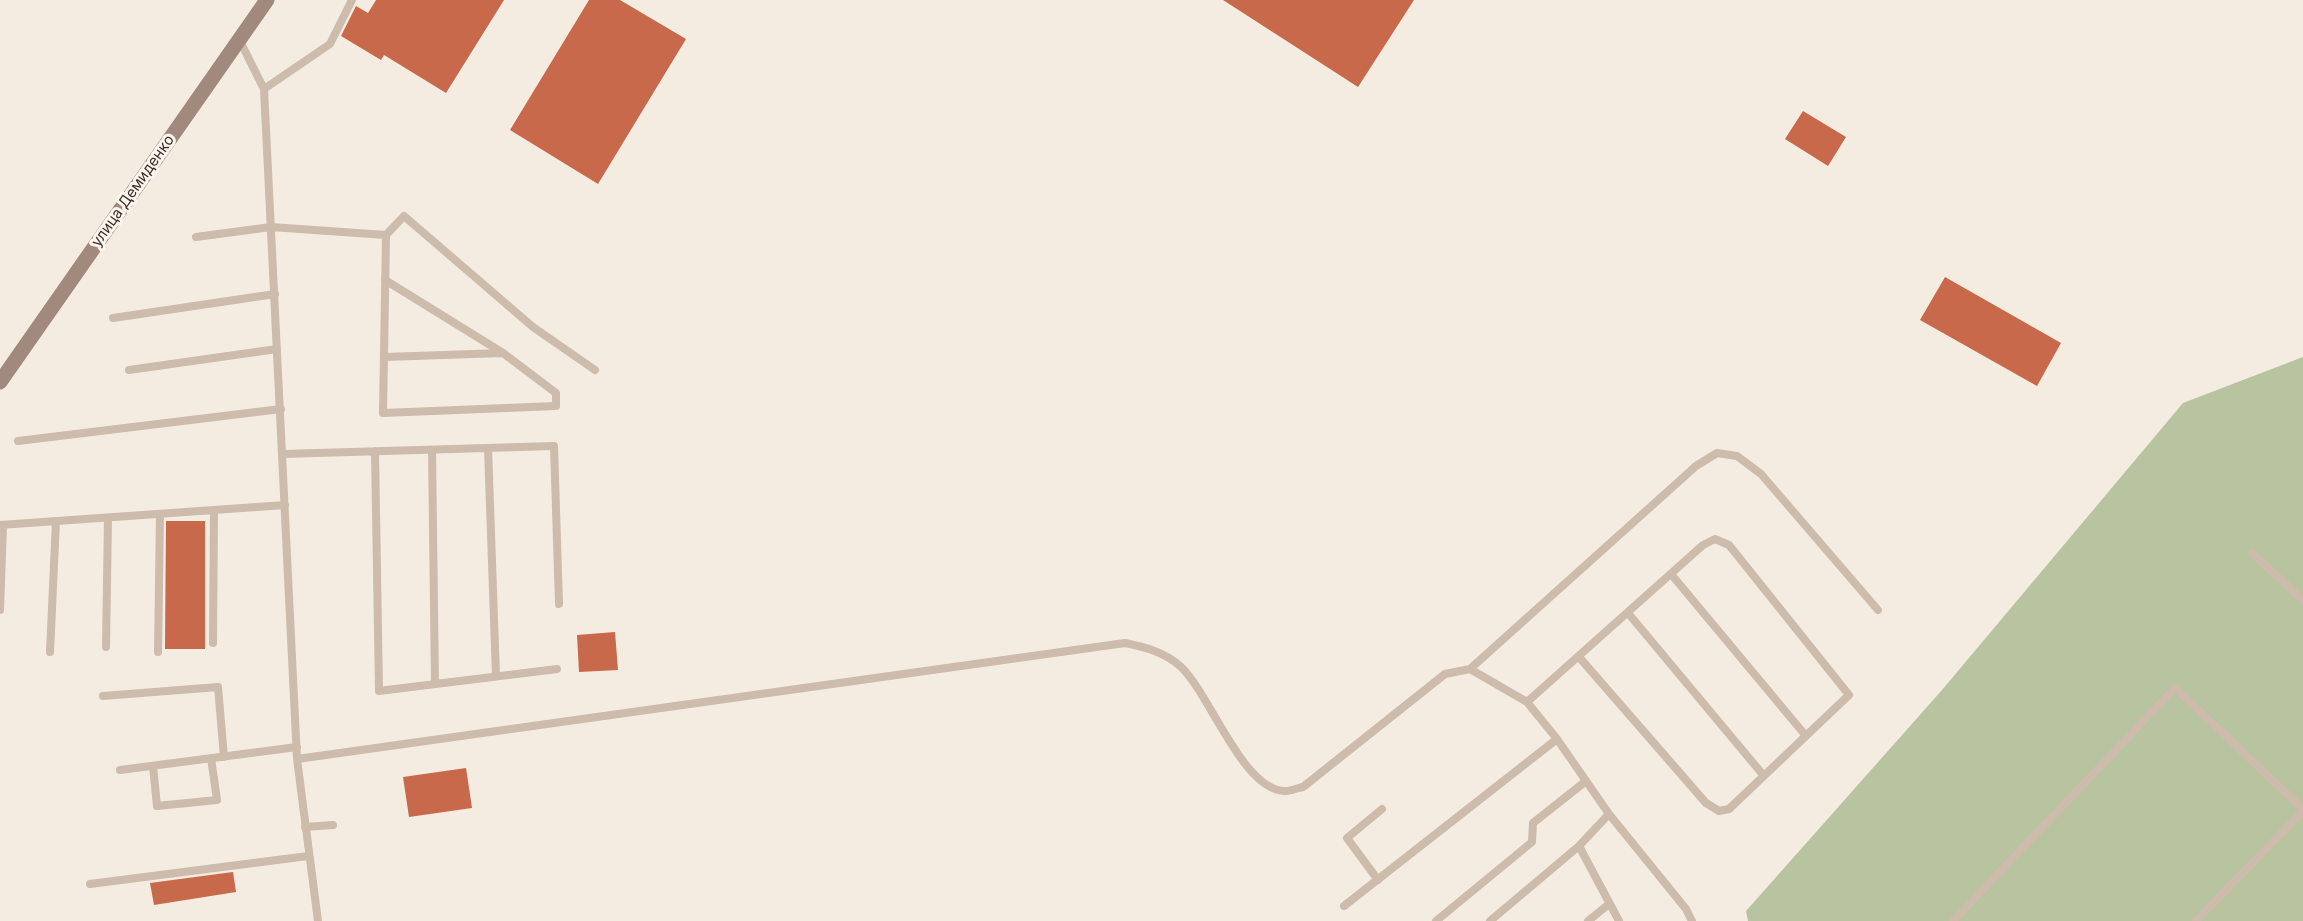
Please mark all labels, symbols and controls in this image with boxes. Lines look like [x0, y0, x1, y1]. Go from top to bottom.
street label: улица Демиденко [88, 132, 178, 250]

